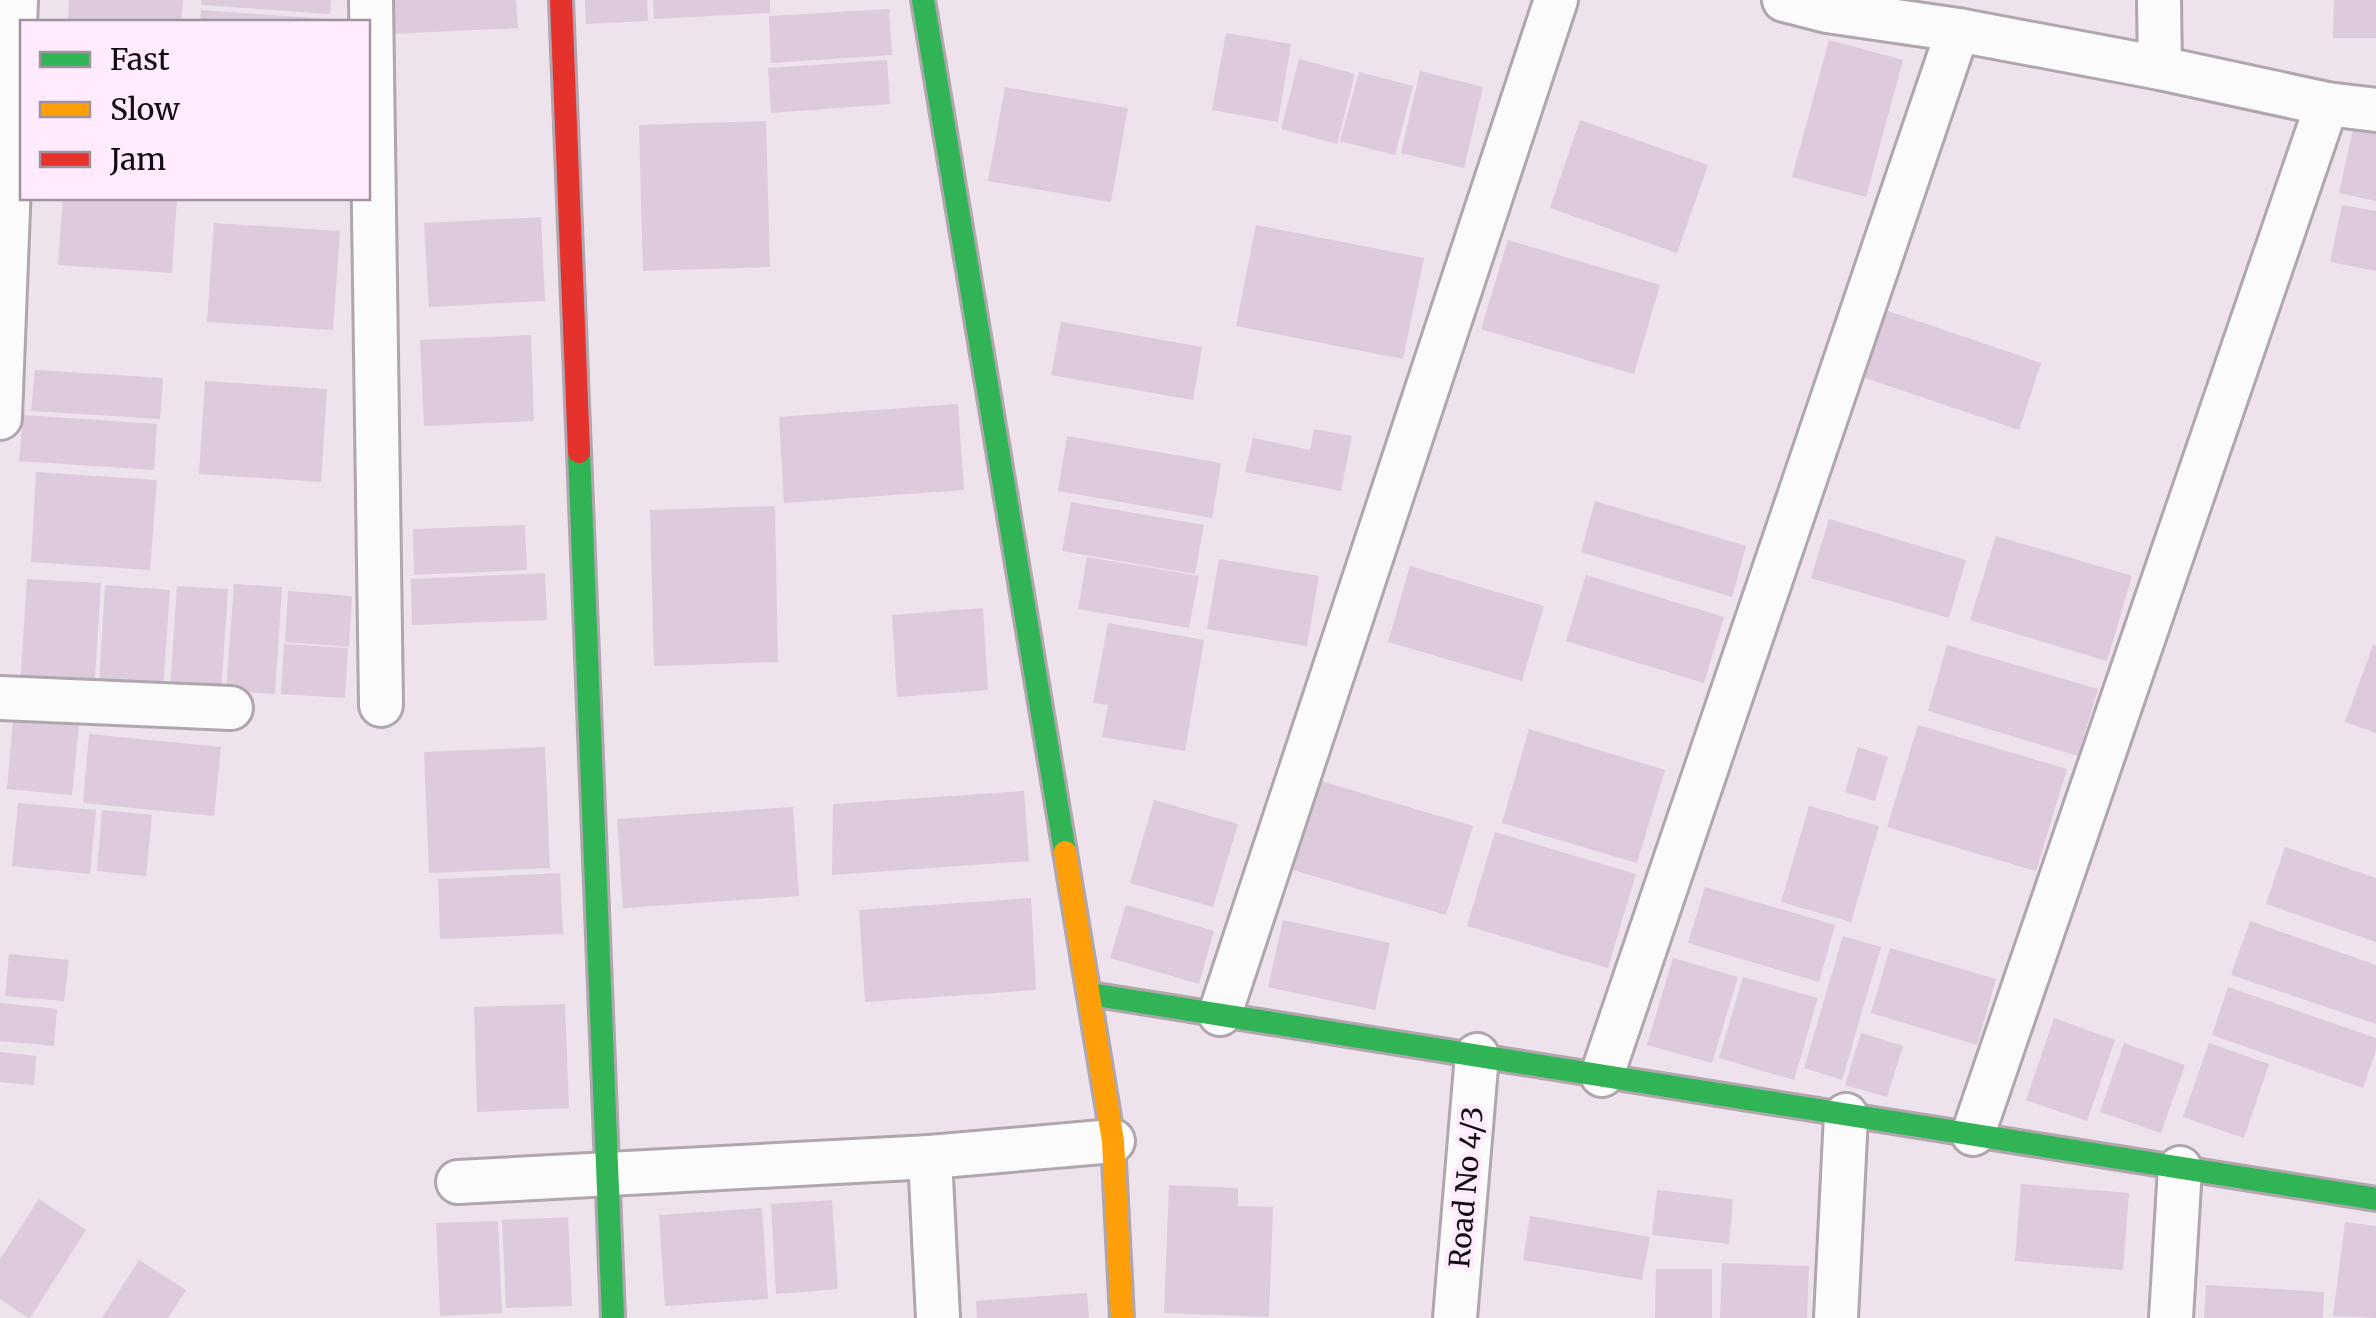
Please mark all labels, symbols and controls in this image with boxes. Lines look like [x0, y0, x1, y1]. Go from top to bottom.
legend [20, 20, 370, 200]
text: Fast [110, 40, 170, 78]
text: Slow [110, 90, 180, 128]
text: Jam [109, 140, 166, 178]
street label: Road No 4/3 [1441, 1105, 1491, 1269]

